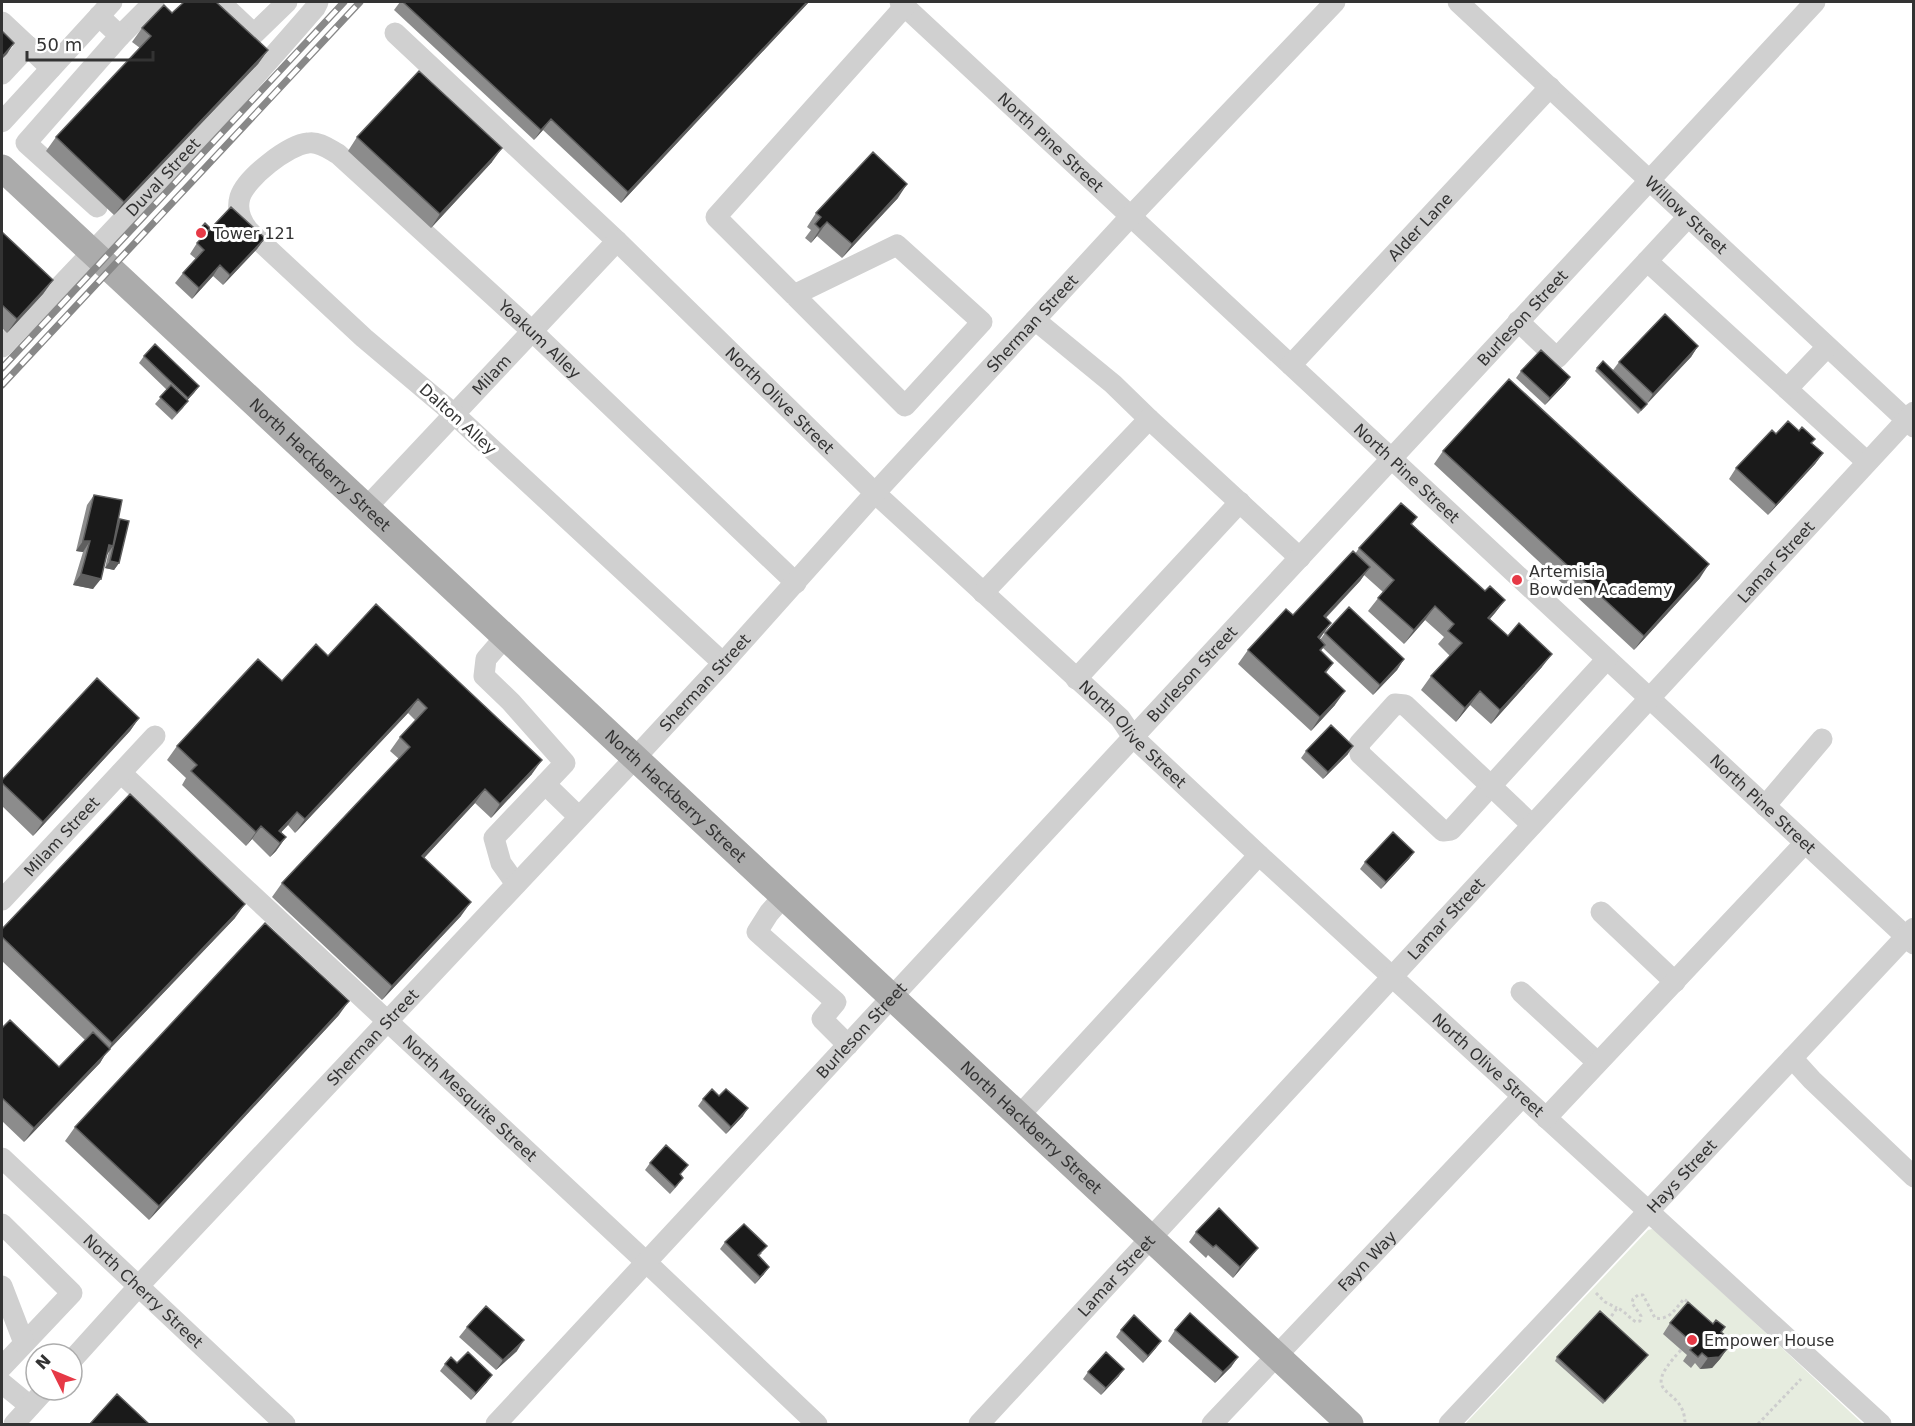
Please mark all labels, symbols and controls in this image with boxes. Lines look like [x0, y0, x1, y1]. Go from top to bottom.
scale bar [27, 24, 153, 62]
text: 50 m [36, 34, 82, 55]
street label: North Pine Street [994, 89, 1108, 196]
street label: Duval Street [122, 134, 204, 220]
street label: Willow Street [1641, 172, 1731, 258]
street label: Alder Lane [1384, 189, 1456, 265]
place label: Tower 121 [212, 224, 295, 243]
marker: Tower 121 [194, 226, 208, 240]
street label: Burleson Street [1473, 266, 1571, 370]
street label: Sherman Street [982, 271, 1082, 376]
street label: Yoakum Alley [494, 295, 585, 382]
street label: North Olive Street [722, 343, 838, 457]
street label: Milam [468, 351, 515, 399]
street label: Dalton Alley [416, 379, 500, 459]
street label: North Hackberry Street [246, 394, 395, 535]
street label: North Pine Street [1350, 419, 1464, 527]
street label: Lamar Street [1733, 517, 1818, 607]
place label: Artemisia Bowden Academy [1529, 562, 1672, 599]
marker: Artemisia Bowden Academy [1510, 573, 1524, 587]
street label: Burleson Street [1143, 622, 1241, 726]
street label: Sherman Street [655, 630, 754, 735]
street label: North Olive Street [1075, 676, 1190, 792]
street label: North Hackberry Street [601, 726, 750, 866]
street label: North Pine Street [1706, 750, 1820, 857]
street label: Milam Street [20, 793, 103, 880]
street label: Lamar Street [1403, 874, 1488, 963]
street label: Burleson Street [812, 978, 910, 1082]
street label: Sherman Street [322, 985, 422, 1090]
street label: North Olive Street [1429, 1009, 1548, 1121]
street label: North Mesquite Street [399, 1031, 541, 1165]
street label: North Hackberry Street [957, 1057, 1106, 1197]
street label: Hays Street [1643, 1135, 1720, 1217]
street label: Fayn Way [1334, 1226, 1400, 1295]
street label: North Cherry Street [80, 1230, 207, 1352]
street label: Lamar Street [1074, 1231, 1158, 1320]
place label: Empower House [1704, 1331, 1834, 1350]
marker: Empower House [1685, 1333, 1699, 1347]
north arrow [24, 1342, 84, 1402]
text: N [32, 1351, 55, 1373]

